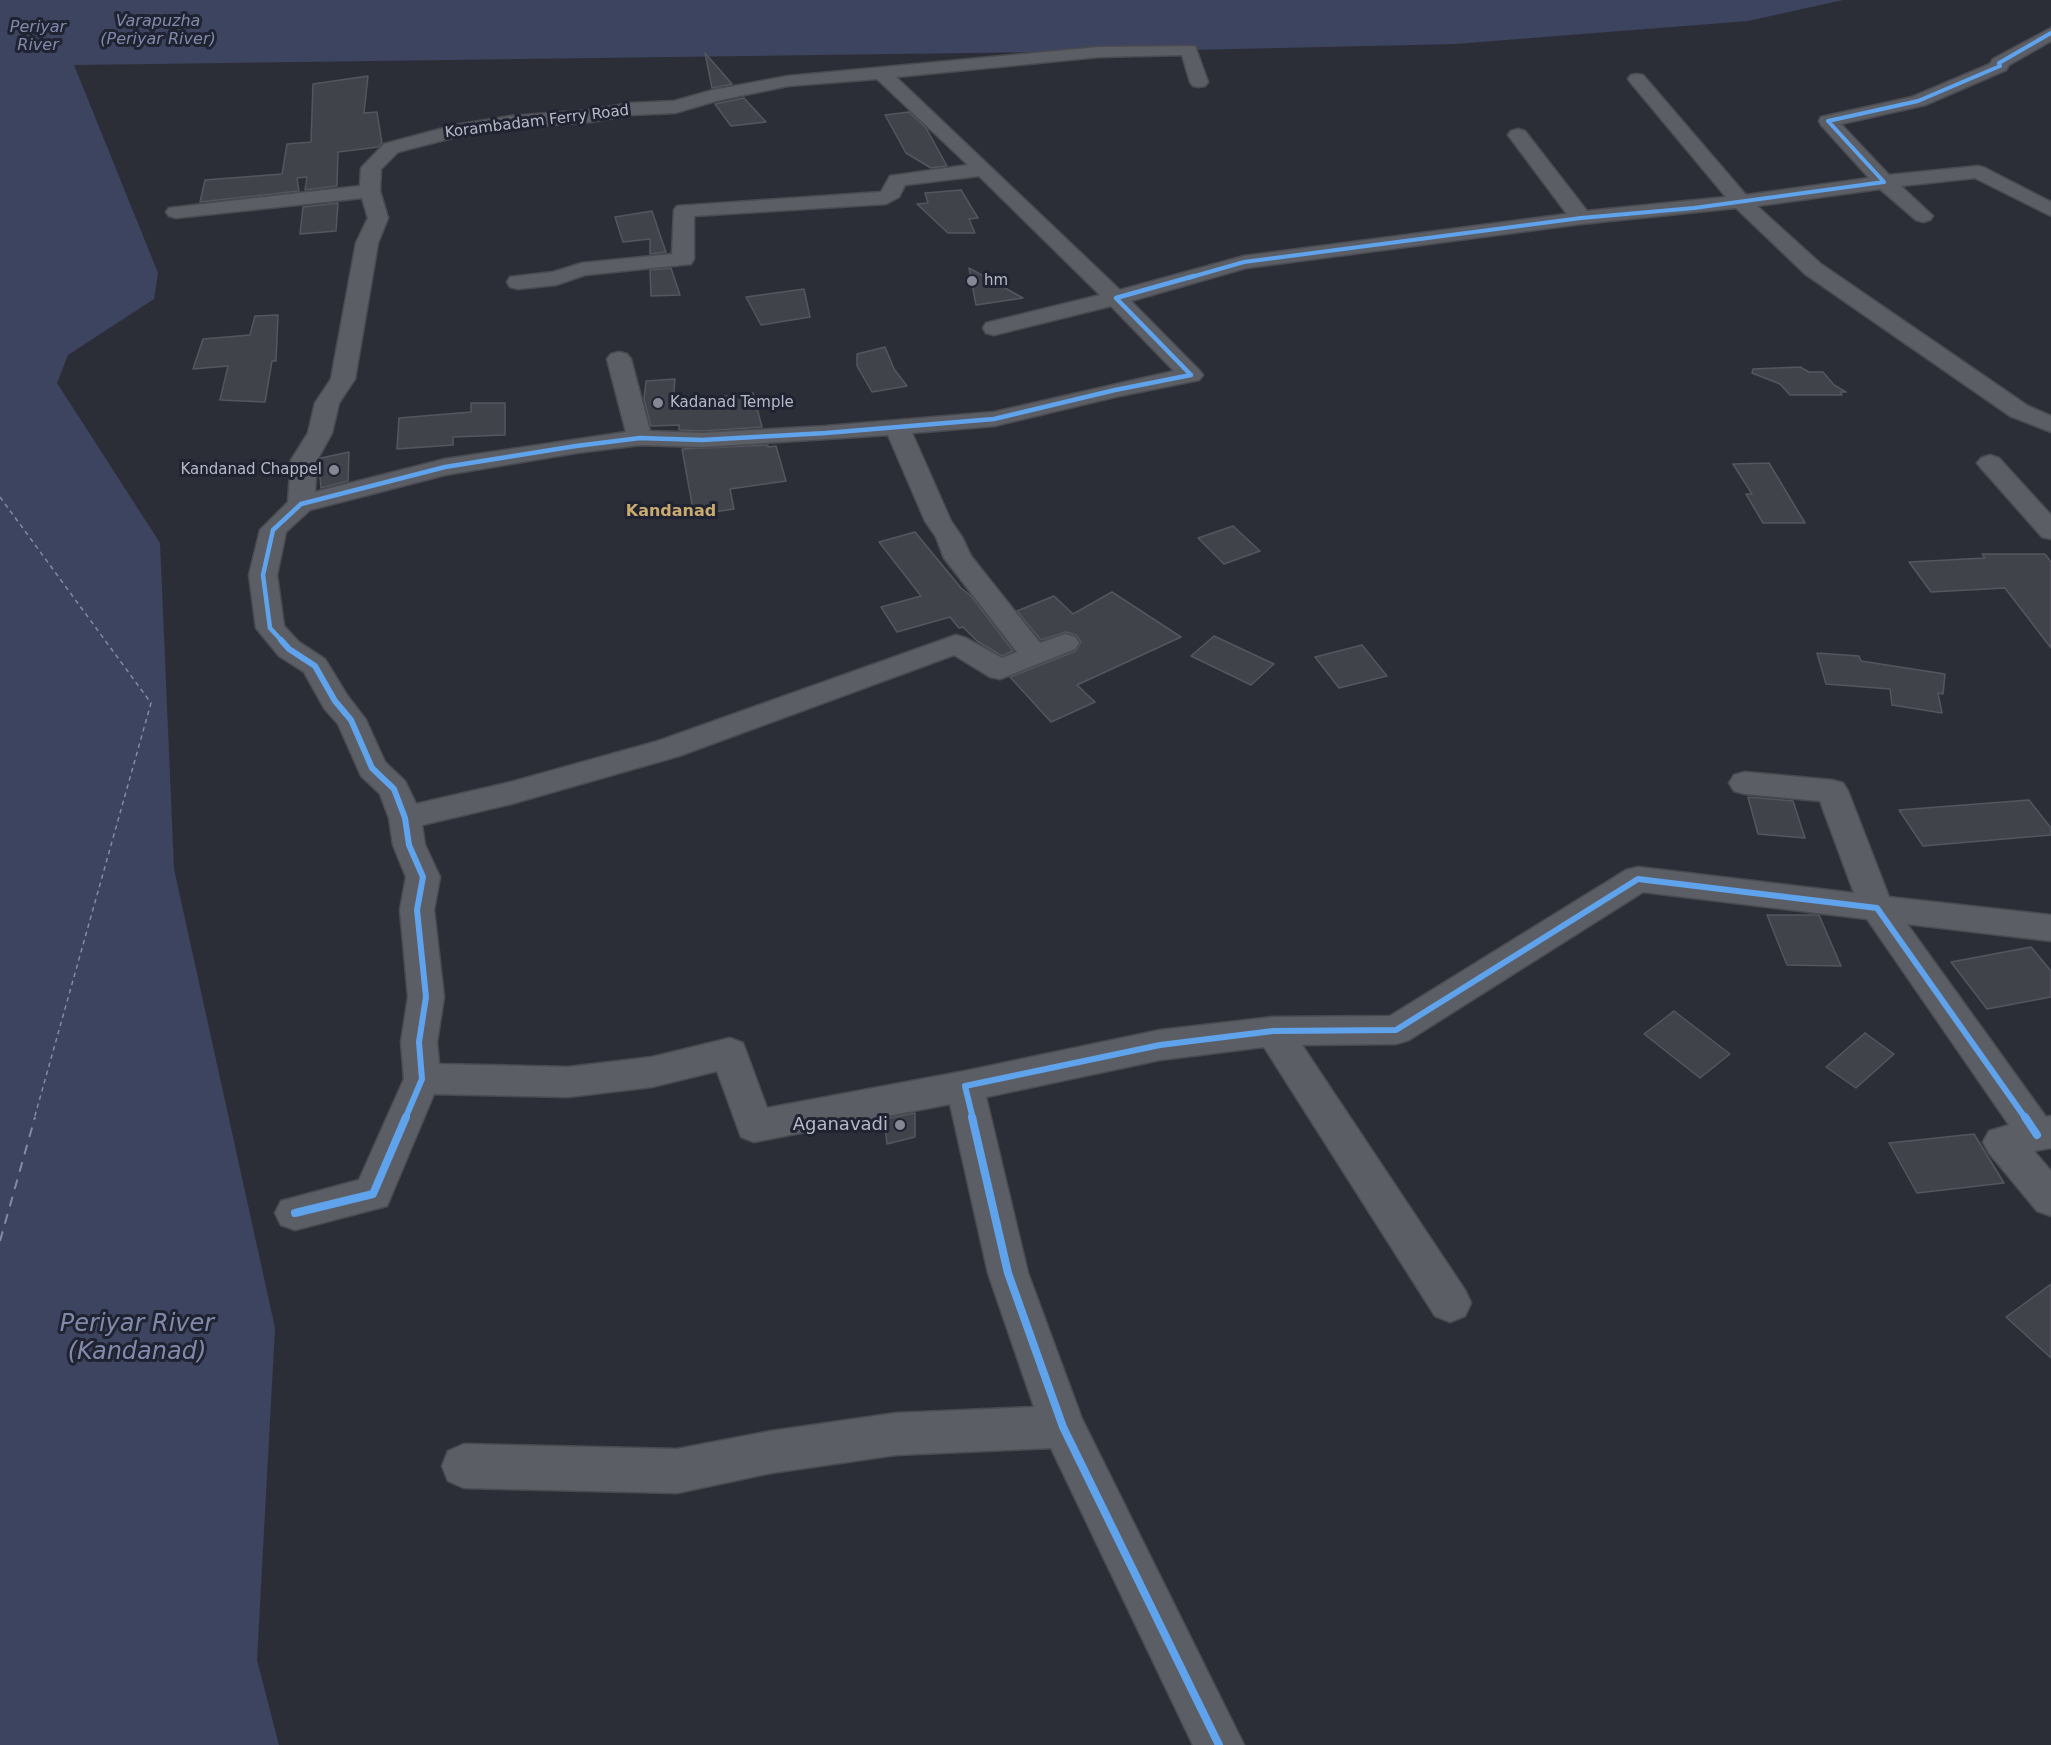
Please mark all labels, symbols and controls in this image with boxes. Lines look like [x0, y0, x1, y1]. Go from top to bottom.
water label: Varapuzha (Periyar River) [100, 12, 216, 50]
water label: Periyar River [10, 18, 66, 56]
street label: Korambadam Ferry Road [444, 102, 630, 142]
place label: hm [984, 272, 1008, 290]
marker: hm [965, 274, 979, 288]
place label: Kadanad Temple [670, 394, 794, 412]
marker: Kadanad Temple [651, 396, 665, 410]
place label: Kandanad Chappel [180, 461, 322, 479]
marker: Kandanad Chappel [327, 463, 341, 477]
district label: Kandanad [626, 502, 716, 522]
place label: Aganavadi [793, 1114, 888, 1136]
marker: Aganavadi [893, 1118, 907, 1132]
water label: Periyar River (Kandanad) [60, 1311, 214, 1367]

